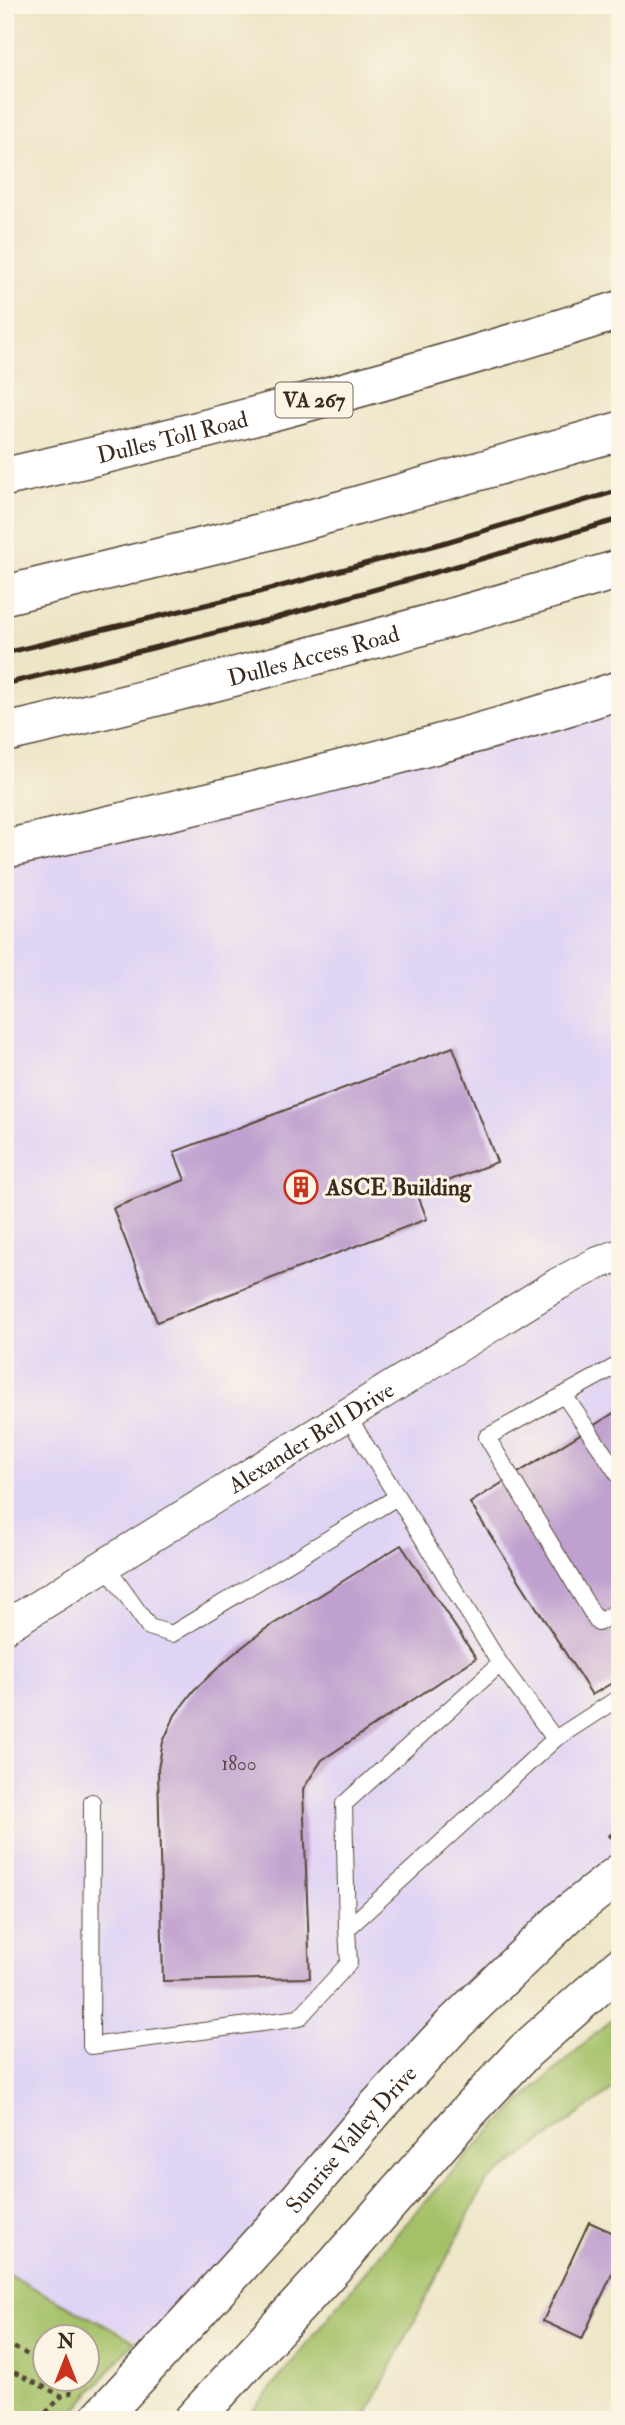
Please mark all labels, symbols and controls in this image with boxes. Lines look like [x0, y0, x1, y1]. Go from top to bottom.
road number: VA 267 [276, 382, 352, 418]
street label: Dulles Toll Road [94, 404, 251, 470]
street label: Dulles Access Road [225, 619, 402, 693]
building icon: ASCE Building [282, 1168, 320, 1206]
place label: ASCE Building [325, 1173, 473, 1203]
street label: Alexander Bell Drive [222, 1375, 400, 1500]
house number: 1800 [221, 1752, 257, 1776]
street label: Sunrise Valley Drive [279, 2059, 423, 2219]
north arrow [32, 2324, 102, 2394]
text: N [56, 2330, 75, 2354]

